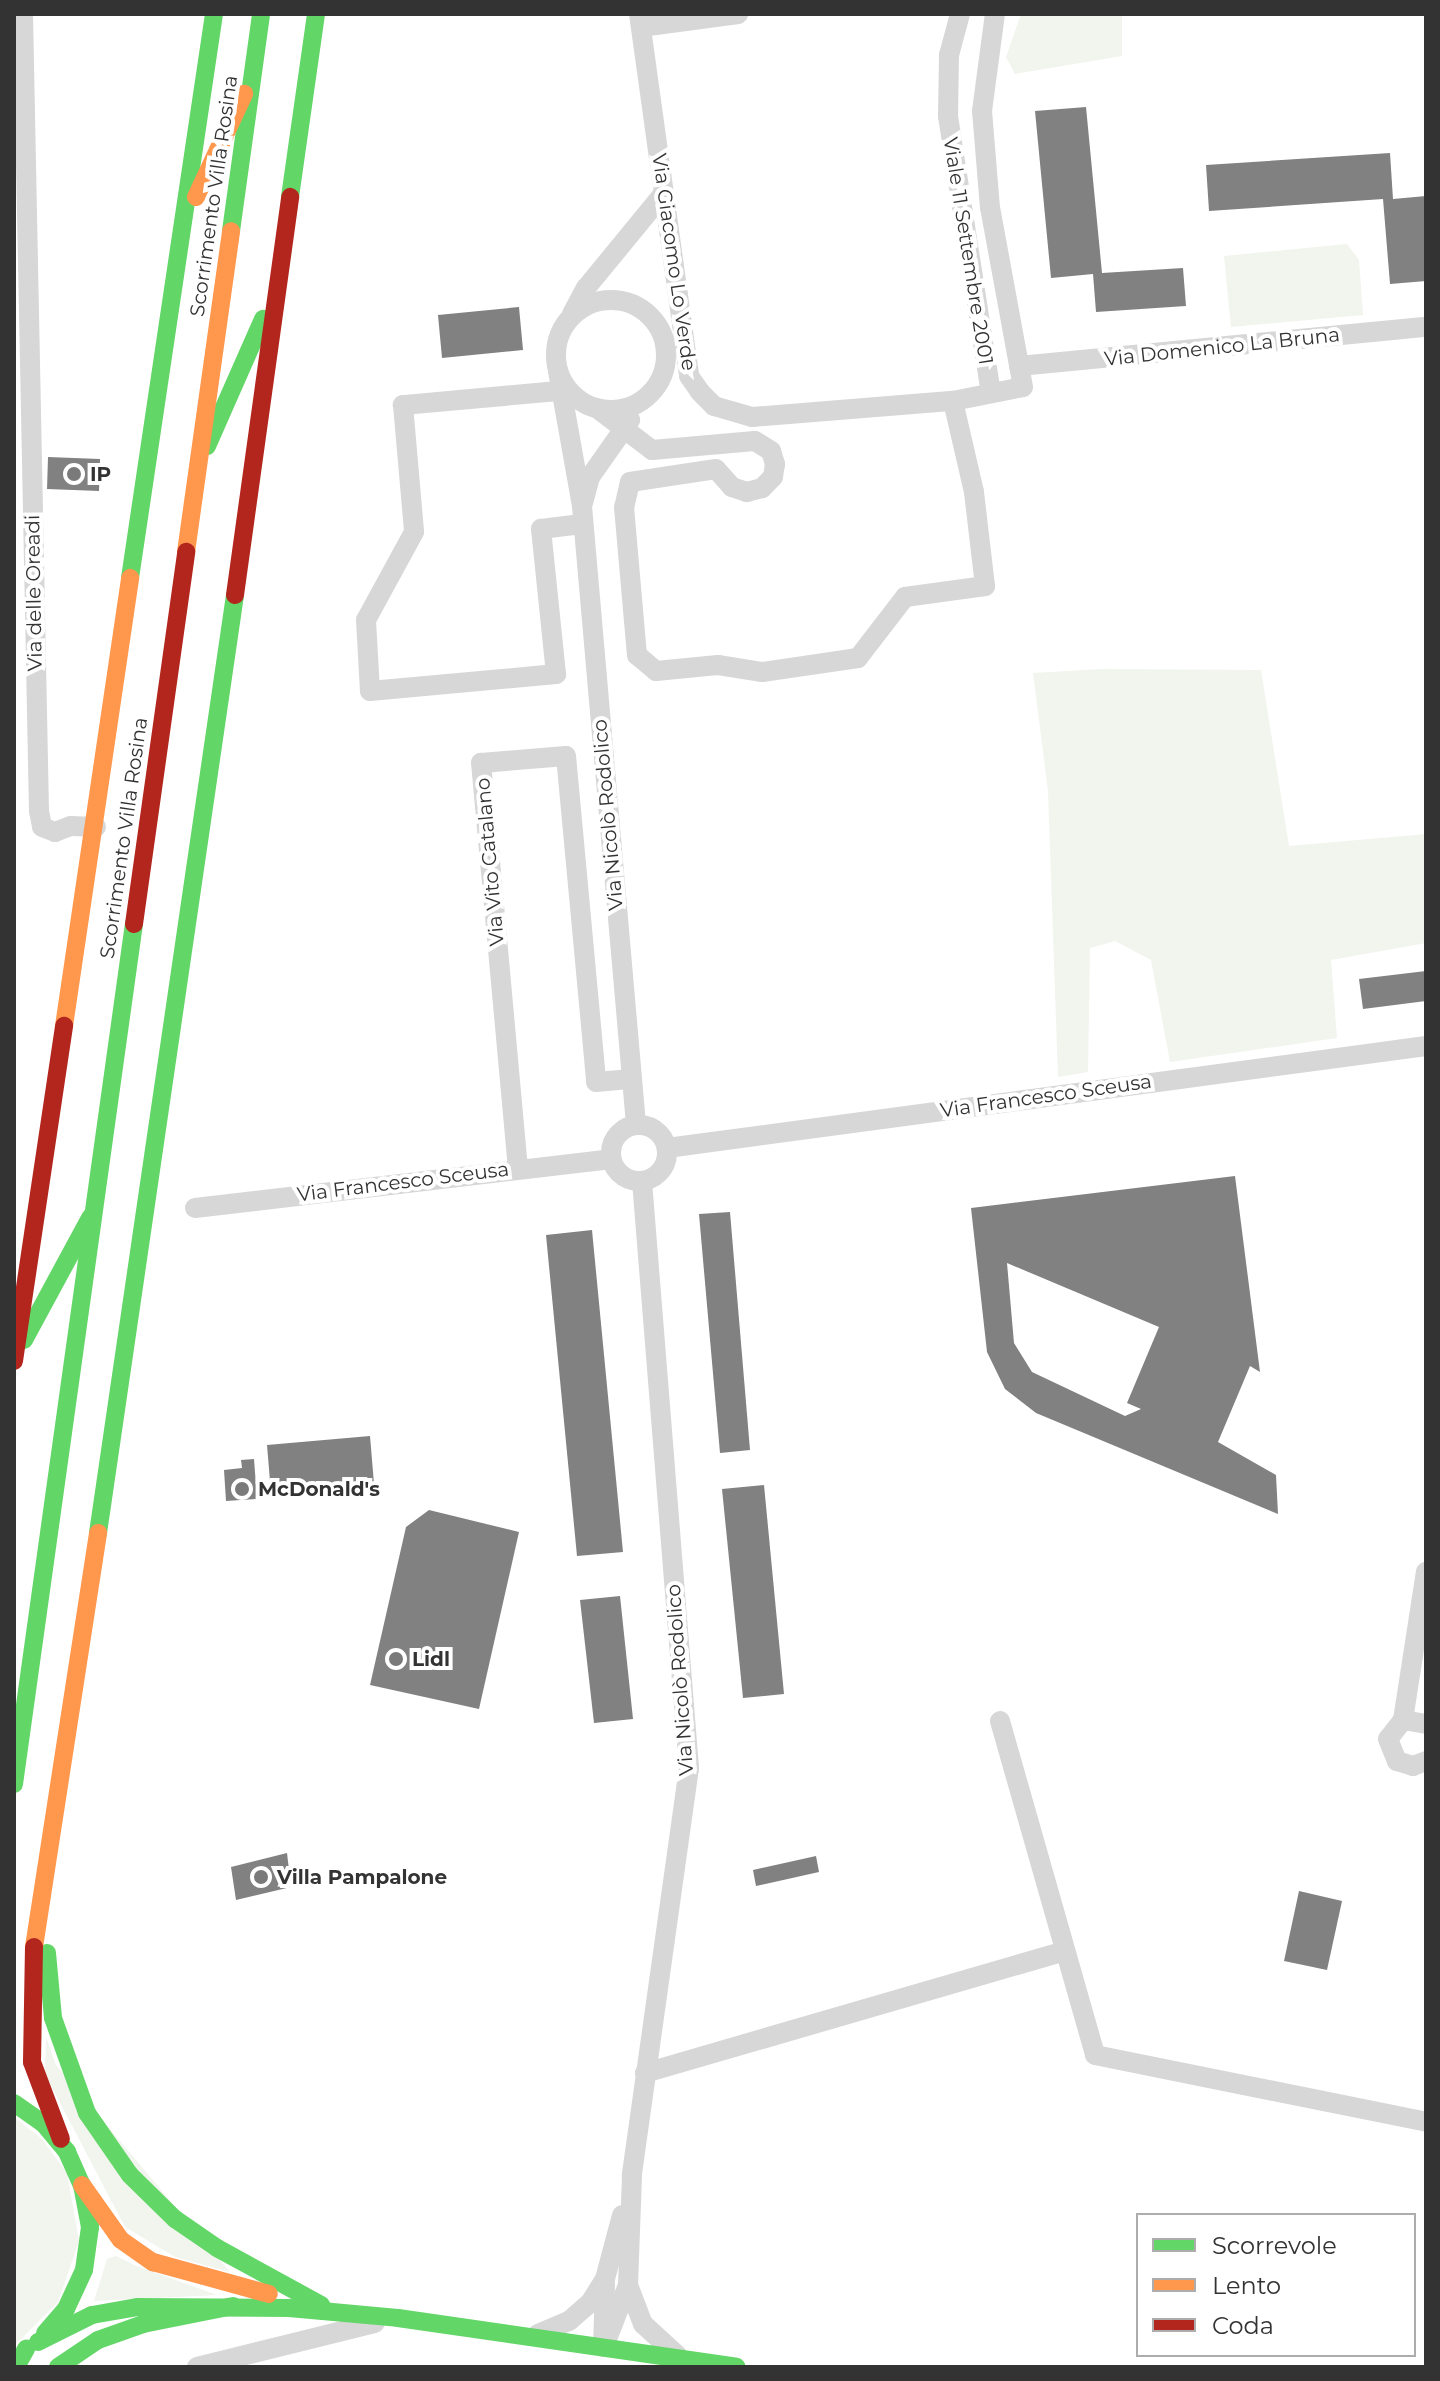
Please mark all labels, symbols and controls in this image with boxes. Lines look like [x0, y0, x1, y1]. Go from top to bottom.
street label: Scorrimento Villa Rosina [185, 74, 243, 318]
street label: Viale 11 Settembre 2001 [938, 135, 998, 367]
street label: Via Giacomo Lo Verde [647, 152, 701, 372]
street label: Via Domenico La Bruna [1103, 323, 1341, 371]
place label: IP [90, 462, 111, 486]
marker: IP [65, 465, 83, 483]
street label: Via delle Oreadi [21, 514, 47, 672]
street label: Scorrimento Villa Rosina [95, 716, 153, 960]
street label: Via Nicolò Rodolico [588, 718, 628, 912]
street label: Via Vito Catalano [471, 777, 509, 947]
street label: Via Francesco Sceusa [939, 1069, 1153, 1123]
street label: Via Francesco Sceusa [296, 1157, 510, 1207]
place label: McDonald's [258, 1477, 380, 1501]
marker: McDonald's [233, 1480, 251, 1498]
street label: Via Nicolò Rodolico [661, 1583, 699, 1777]
place label: Lidl [412, 1647, 450, 1671]
marker: Lidl [387, 1650, 405, 1668]
place label: Villa Pampalone [277, 1865, 447, 1889]
marker: Villa Pampalone [252, 1868, 270, 1886]
legend [1136, 2213, 1416, 2357]
text: Scorrevole [1212, 2231, 1337, 2260]
text: Lento [1212, 2271, 1281, 2300]
text: Coda [1212, 2311, 1274, 2340]

